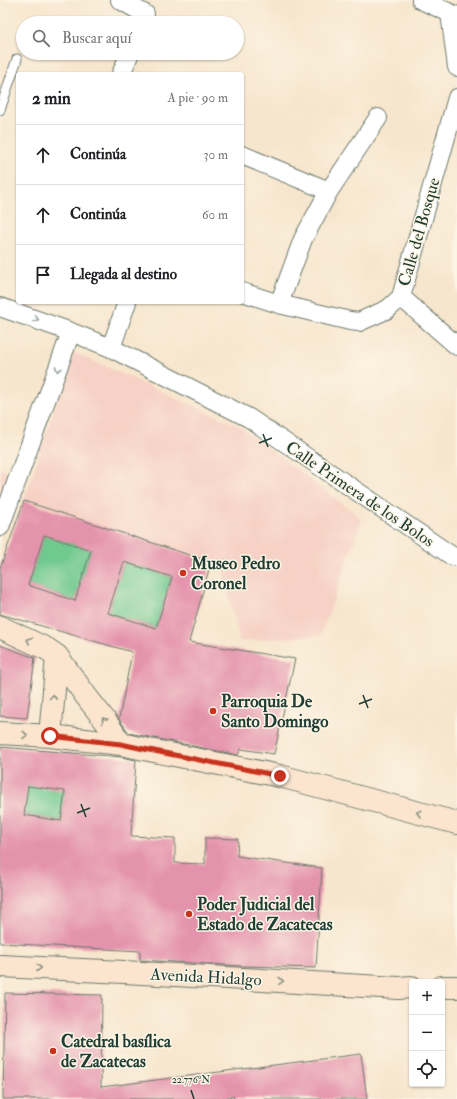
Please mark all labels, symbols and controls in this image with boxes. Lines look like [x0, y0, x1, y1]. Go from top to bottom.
search box [16, 16, 244, 60]
icon: search [30, 27, 52, 49]
text: Buscar aquí [62, 29, 131, 48]
text: 2 min [32, 88, 71, 109]
text: A pie · 90 m [167, 90, 228, 106]
icon: ahead [32, 144, 54, 166]
text: Continúa [70, 145, 126, 164]
text: 30 m [204, 147, 228, 163]
street label: Calle del Bosque [393, 175, 445, 289]
icon: ahead [32, 204, 54, 226]
text: Continúa [70, 205, 126, 224]
text: 60 m [202, 207, 228, 223]
icon: arrive [32, 264, 54, 286]
text: Llegada al destino [70, 265, 177, 284]
one-way arrow [32, 315, 39, 323]
one-way arrow [54, 365, 62, 372]
street label: Calle Primera de los Bolos [282, 436, 439, 552]
place label: Museo Pedro Coronel [190, 553, 280, 594]
marker: Museo Pedro Coronel [178, 568, 188, 578]
one-way arrow [26, 637, 34, 645]
place label: Parroquia De Santo Domingo [221, 691, 328, 733]
one-way arrow [49, 694, 58, 700]
marker: Parroquia De Santo Domingo [208, 706, 218, 716]
one-way arrow [102, 717, 109, 724]
route start [41, 727, 59, 745]
one-way arrow [22, 730, 28, 739]
route end [271, 767, 289, 785]
one-way arrow [416, 809, 423, 818]
place label: Poder Judicial del Estado de Zacatecas [197, 894, 333, 935]
marker: Poder Judicial del Estado de Zacatecas [184, 909, 194, 919]
one-way arrow [36, 964, 42, 972]
street label: Avenida Hidalgo [149, 964, 262, 990]
one-way arrow [278, 977, 284, 985]
map controls [409, 979, 445, 1087]
button: + [409, 979, 445, 1015]
button: − [409, 1015, 445, 1051]
place label: Catedral basílica de Zacatecas [61, 1031, 172, 1072]
marker: Catedral basílica de Zacatecas [48, 1046, 58, 1056]
button: locate [409, 1051, 445, 1087]
text: 22.776°N [172, 1074, 210, 1086]

